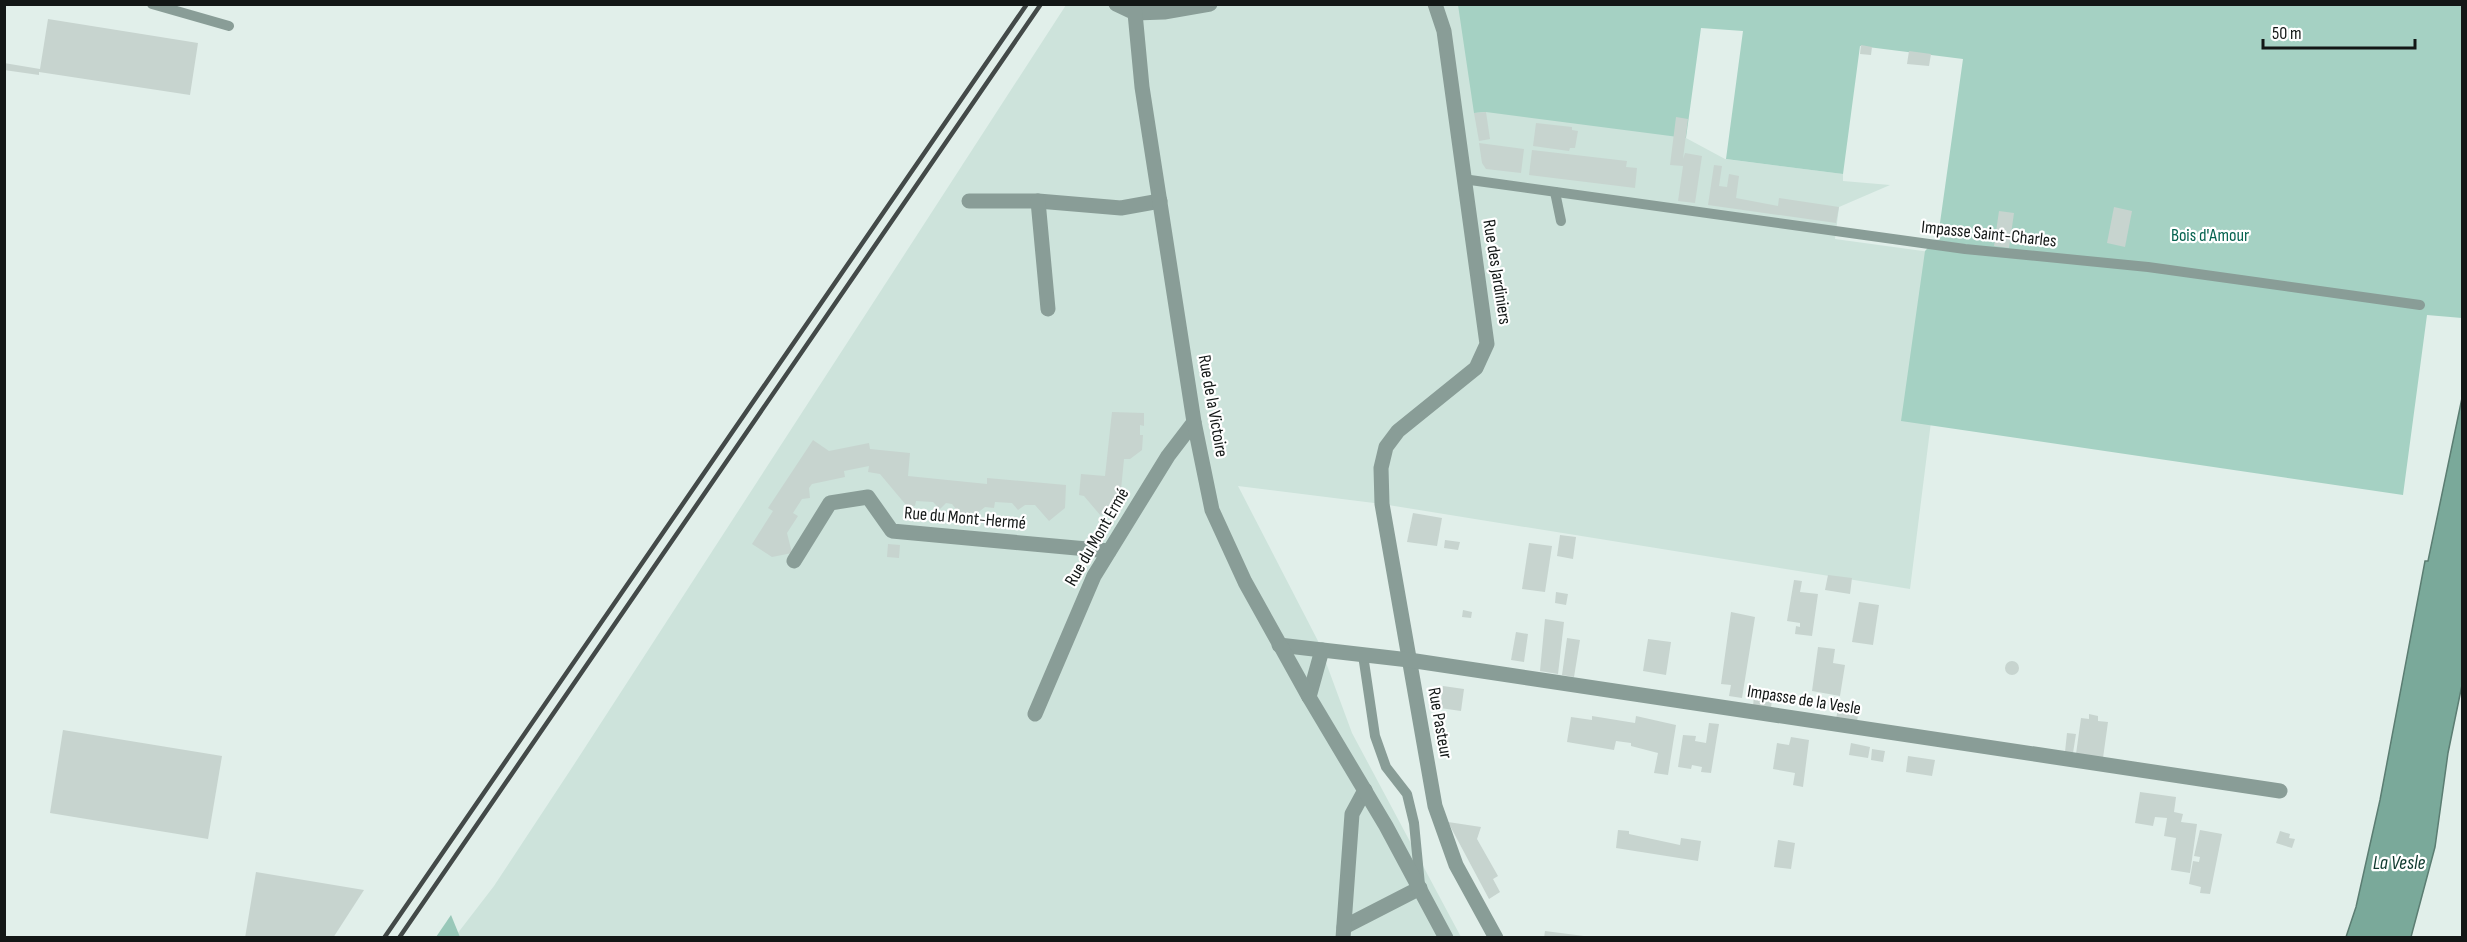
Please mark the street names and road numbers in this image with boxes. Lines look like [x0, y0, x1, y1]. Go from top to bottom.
street label: Impasse Saint-Charles [1920, 216, 2058, 252]
street label: Rue des Jardiniers [1478, 218, 1516, 326]
street label: Rue de la Victoire [1194, 353, 1232, 459]
street label: Rue du Mont Ermé [1061, 484, 1133, 590]
street label: Rue du Mont-Hermé [903, 502, 1027, 534]
street label: Impasse de la Vesle [1746, 681, 1862, 719]
street label: Rue Pasteur [1423, 686, 1457, 760]

